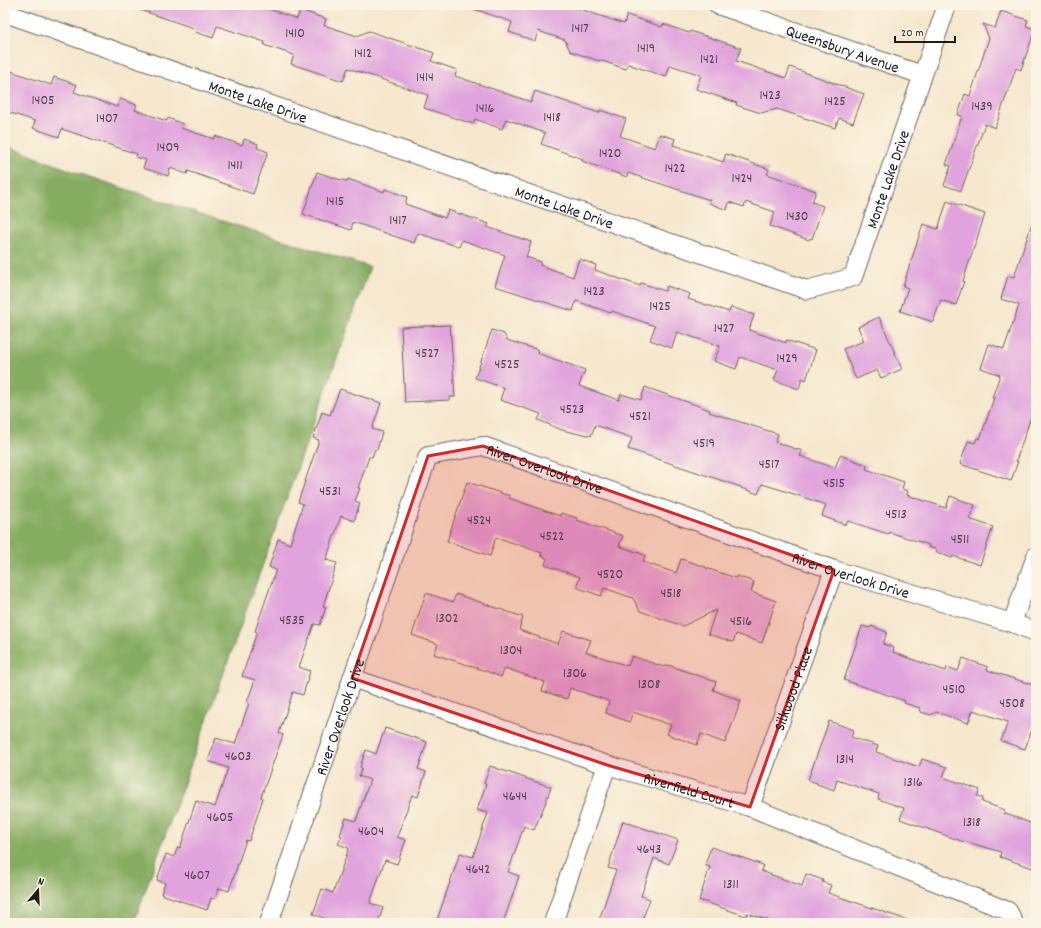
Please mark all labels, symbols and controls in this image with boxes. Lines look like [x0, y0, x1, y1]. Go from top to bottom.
scale bar [895, 18, 955, 44]
house number: 1417 [571, 19, 589, 39]
street label: Queensbury Avenue [782, 20, 902, 80]
house number: 1410 [285, 24, 305, 44]
text: 20 m [901, 25, 924, 42]
house number: 1419 [637, 39, 655, 59]
house number: 1412 [354, 44, 372, 64]
house number: 1421 [700, 50, 718, 70]
house number: 1414 [416, 68, 434, 88]
street label: Monte Lake Drive [205, 75, 310, 130]
house number: 1423 [759, 86, 781, 106]
house number: 1405 [32, 91, 55, 111]
house number: 1425 [824, 92, 846, 112]
house number: 1439 [971, 97, 993, 117]
house number: 1416 [476, 99, 495, 119]
house number: 1418 [543, 108, 561, 128]
house number: 1407 [96, 109, 118, 129]
street label: Monte Lake Drive [862, 127, 917, 232]
house number: 1409 [157, 138, 179, 158]
house number: 1420 [599, 144, 621, 164]
house number: 1411 [227, 156, 243, 176]
house number: 1422 [664, 159, 686, 179]
house number: 1424 [732, 169, 752, 189]
street label: Monte Lake Drive [511, 181, 616, 236]
house number: 1415 [326, 192, 344, 212]
house number: 1430 [786, 207, 808, 227]
house number: 1417 [389, 211, 407, 231]
house number: 1423 [583, 282, 605, 302]
house number: 1425 [649, 297, 671, 317]
house number: 1427 [714, 319, 734, 339]
house number: 4527 [415, 344, 439, 364]
house number: 1429 [776, 349, 798, 369]
house number: 4525 [495, 355, 519, 375]
house number: 4523 [560, 400, 584, 420]
house number: 4521 [629, 407, 651, 427]
house number: 4519 [693, 434, 715, 454]
street label: River Overlook Drive [483, 439, 606, 501]
house number: 4517 [759, 455, 779, 475]
house number: 4515 [823, 474, 845, 494]
house number: 4531 [319, 482, 341, 502]
house number: 4513 [885, 505, 907, 525]
house number: 4524 [467, 511, 491, 531]
house number: 4522 [540, 527, 564, 547]
house number: 4511 [951, 530, 969, 550]
street label: River Overlook Drive [788, 547, 912, 606]
house number: 4520 [597, 565, 623, 585]
house number: 4518 [661, 584, 682, 604]
house number: 1302 [435, 609, 459, 629]
house number: 4535 [280, 611, 305, 631]
house number: 4516 [730, 612, 752, 632]
house number: 1304 [500, 641, 522, 661]
street label: Silkwood Place [769, 644, 820, 734]
street label: River Overlook Drive [311, 656, 372, 779]
house number: 1306 [563, 664, 587, 684]
house number: 1308 [638, 675, 661, 695]
house number: 4510 [943, 680, 966, 700]
house number: 4508 [999, 694, 1025, 714]
house number: 4603 [225, 747, 251, 767]
house number: 1314 [836, 750, 854, 770]
street label: Riverfield Court [640, 767, 737, 816]
house number: 1316 [903, 773, 923, 793]
house number: 4644 [503, 787, 527, 807]
house number: 4605 [207, 808, 233, 828]
house number: 1318 [963, 813, 981, 833]
house number: 4604 [358, 822, 384, 842]
house number: 4643 [637, 840, 661, 860]
house number: 4642 [466, 860, 490, 880]
house number: 4607 [184, 866, 210, 886]
north arrow [18, 870, 58, 910]
text: N [35, 874, 46, 891]
house number: 1311 [723, 875, 739, 895]

